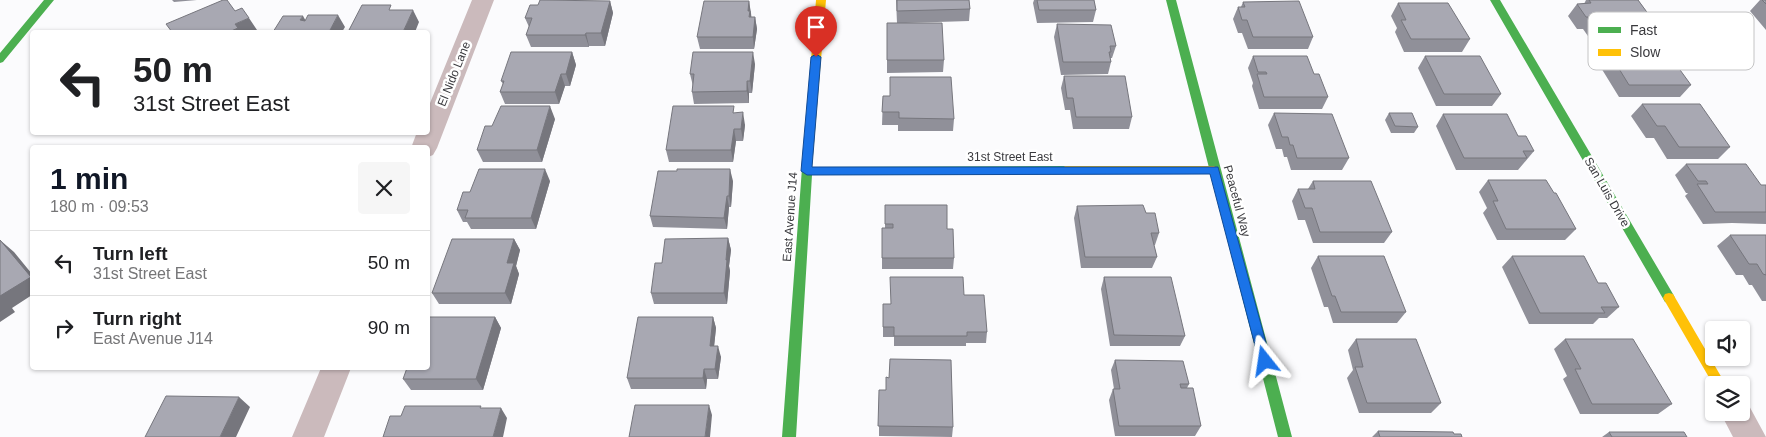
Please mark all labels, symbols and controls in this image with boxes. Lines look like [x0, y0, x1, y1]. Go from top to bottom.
pin [795, 6, 837, 57]
legend [1588, 12, 1754, 70]
icon: arrive [802, 13, 830, 41]
text: Fast [1630, 22, 1657, 38]
street label: El Nido Lane [435, 39, 473, 108]
text: Slow [1630, 44, 1661, 60]
icon: left [50, 50, 115, 115]
text: 50 m [133, 50, 213, 89]
text: 31st Street East [133, 91, 290, 116]
street label: 31st Street East [967, 150, 1053, 164]
street label: San Luis Drive [1581, 155, 1633, 230]
text: 1 min [50, 162, 128, 195]
button: close [358, 162, 410, 214]
street label: Peaceful Way [1221, 164, 1253, 238]
street label: East Avenue J14 [780, 171, 800, 262]
text: 180 m · 09:53 [50, 198, 149, 215]
text: Turn left [93, 243, 168, 264]
icon: left [50, 249, 78, 277]
text: 50 m [368, 252, 410, 273]
text: 31st Street East [93, 265, 207, 282]
text: Turn right [93, 308, 181, 329]
icon: right [50, 314, 78, 342]
text: 90 m [368, 317, 410, 338]
map controls [1705, 321, 1750, 421]
button: sound [1705, 321, 1750, 366]
text: East Avenue J14 [93, 330, 213, 347]
position arrow [1238, 334, 1290, 386]
button: layers [1705, 376, 1750, 421]

